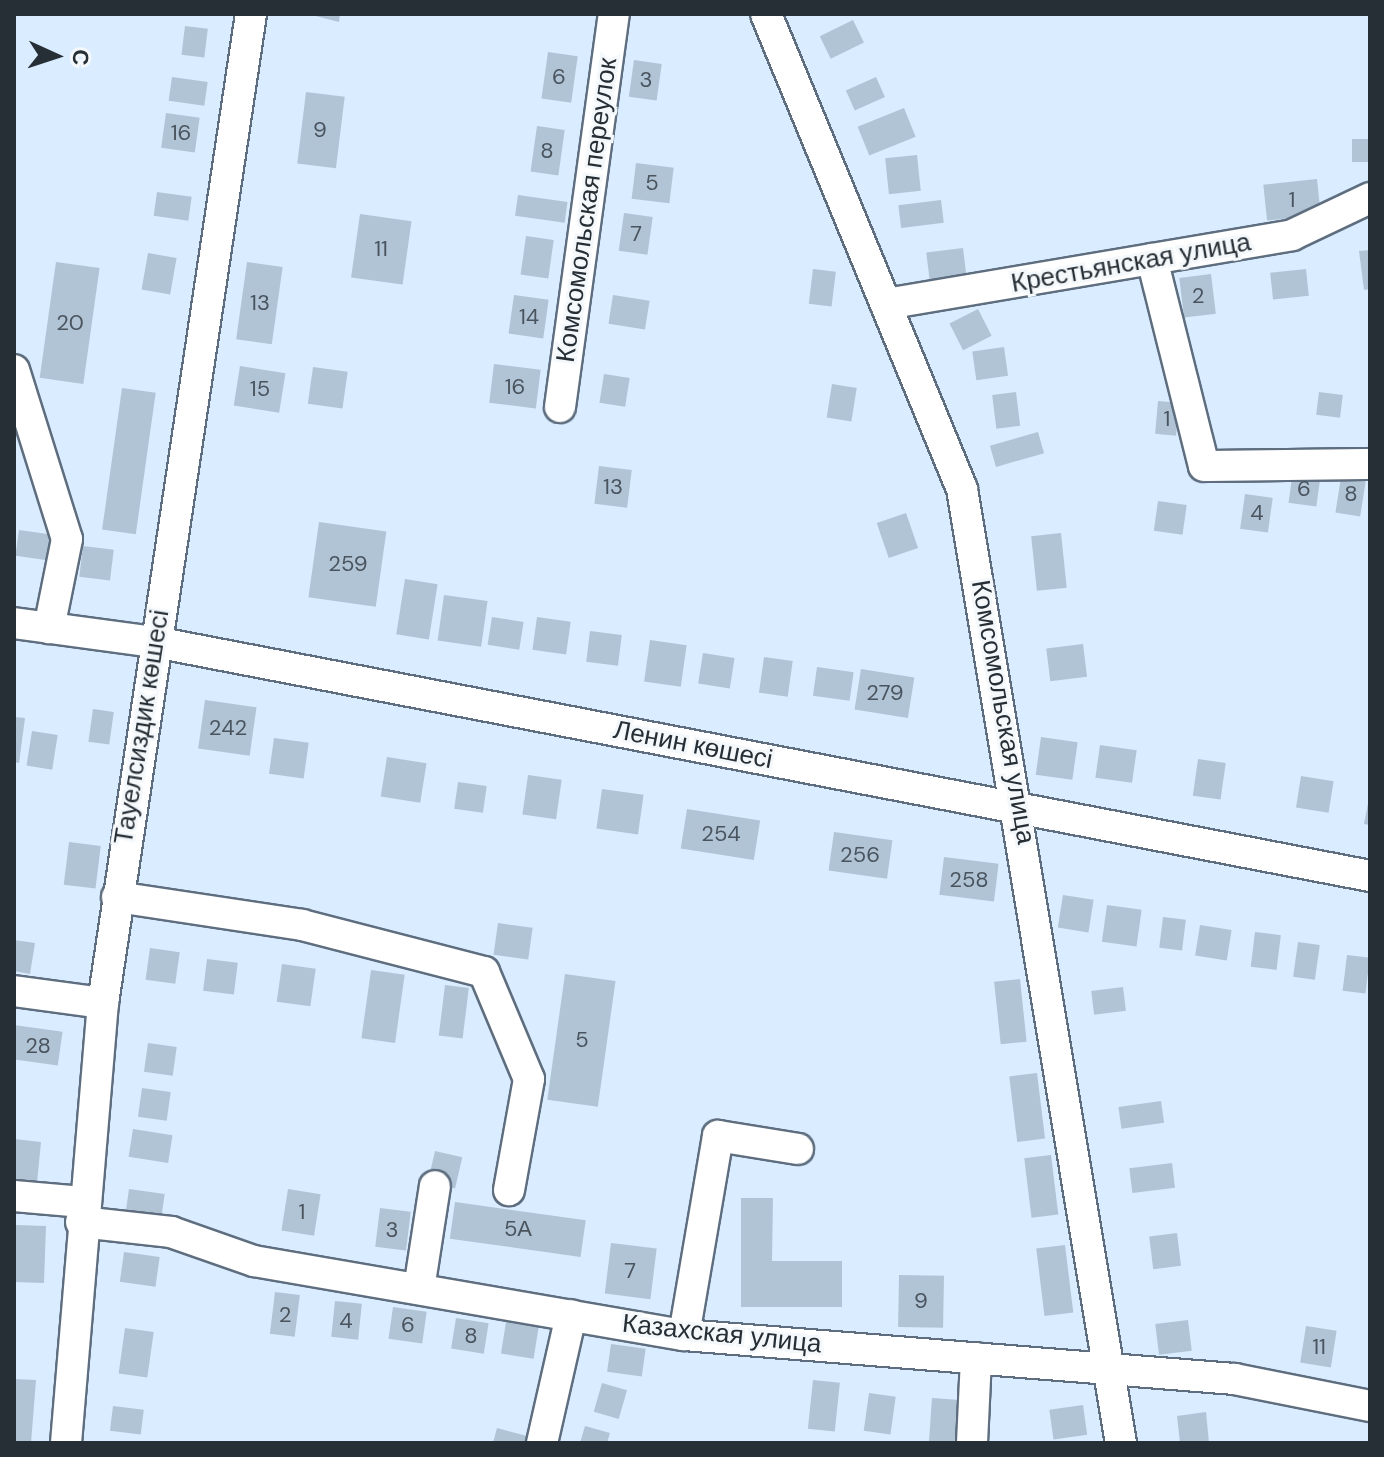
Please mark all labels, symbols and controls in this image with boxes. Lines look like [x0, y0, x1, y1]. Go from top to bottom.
north arrow [16, 16, 96, 96]
text: С [66, 49, 95, 66]
street label: Комсомольская переулок [550, 56, 624, 364]
house number: 6 [552, 64, 566, 90]
house number: 3 [639, 67, 653, 93]
house number: 9 [313, 117, 327, 143]
house number: 16 [171, 120, 191, 146]
house number: 8 [540, 138, 554, 164]
house number: 5 [645, 170, 659, 196]
house number: 1 [1289, 187, 1295, 213]
house number: 7 [630, 221, 642, 247]
street label: Крестьянская улица [1009, 227, 1253, 299]
house number: 11 [374, 236, 388, 262]
house number: 2 [1192, 283, 1204, 309]
house number: 13 [250, 290, 270, 316]
house number: 14 [519, 304, 539, 330]
house number: 20 [56, 310, 84, 336]
house number: 16 [505, 374, 525, 400]
house number: 15 [250, 376, 270, 402]
house number: 1 [1164, 406, 1170, 432]
house number: 13 [603, 474, 623, 500]
house number: 6 [1297, 476, 1311, 502]
house number: 8 [1344, 481, 1358, 507]
house number: 4 [1250, 500, 1264, 526]
house number: 259 [328, 551, 368, 577]
street label: Комсомольская улица [964, 578, 1042, 846]
street label: Тауелсиздик көшесі [108, 607, 176, 847]
house number: 279 [866, 680, 904, 706]
street label: Ленин көшесі [611, 714, 775, 776]
house number: 242 [209, 715, 247, 741]
house number: 254 [701, 821, 741, 847]
house number: 256 [840, 842, 880, 868]
house number: 258 [949, 867, 989, 893]
house number: 5 [575, 1027, 589, 1053]
house number: 28 [25, 1033, 51, 1059]
house number: 1 [299, 1199, 305, 1225]
house number: 5А [504, 1216, 532, 1242]
house number: 3 [385, 1217, 399, 1243]
house number: 7 [624, 1258, 636, 1284]
house number: 9 [914, 1288, 928, 1314]
house number: 2 [279, 1302, 291, 1328]
house number: 4 [339, 1308, 353, 1334]
street label: Казахская улица [621, 1308, 823, 1360]
house number: 6 [401, 1312, 415, 1338]
house number: 8 [464, 1323, 478, 1349]
house number: 11 [1312, 1334, 1326, 1360]

